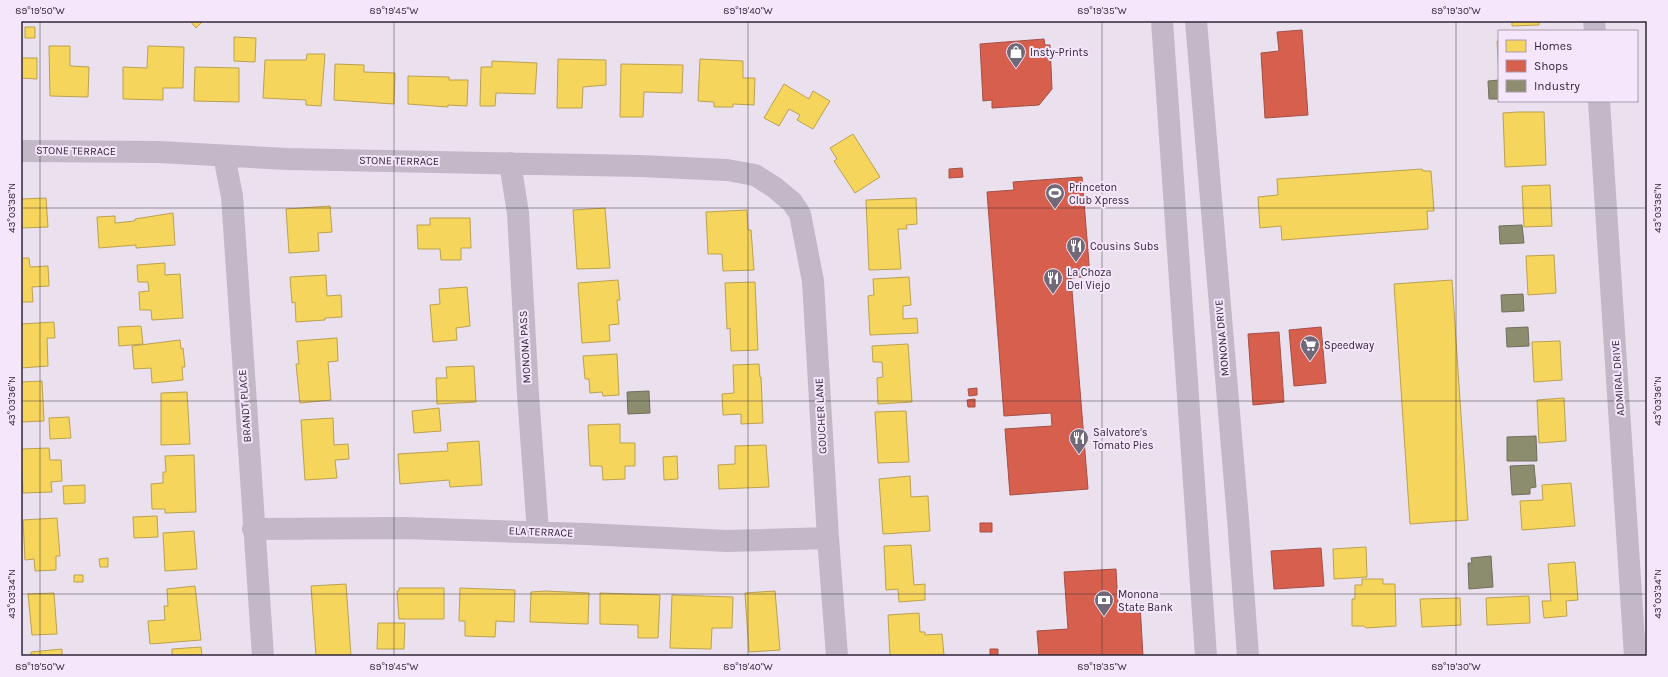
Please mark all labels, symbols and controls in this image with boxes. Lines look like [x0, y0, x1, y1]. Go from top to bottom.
text: 89°19'50"W [15, 5, 65, 17]
text: 89°19'45"W [369, 5, 419, 17]
text: 89°19'40"W [723, 5, 773, 17]
text: 89°19'35"W [1077, 5, 1127, 17]
text: 89°19'30"W [1431, 5, 1481, 17]
legend [1498, 30, 1638, 102]
text: Homes [1534, 39, 1572, 53]
shop icon: Insty-Prints [1005, 41, 1027, 69]
place label: Insty-Prints [1030, 46, 1089, 59]
text: Shops [1534, 59, 1568, 73]
text: Industry [1534, 79, 1580, 93]
street label: STONE TERRACE [36, 144, 116, 158]
street label: STONE TERRACE [359, 154, 439, 168]
place label: Princeton Club Xpress [1069, 181, 1130, 207]
sports icon: Princeton Club Xpress [1044, 182, 1066, 210]
text: 43°03'38"N [6, 183, 18, 233]
text: 43°03'38"N [1652, 183, 1664, 233]
restaurant icon: Cousins Subs [1065, 235, 1087, 263]
place label: Cousins Subs [1090, 240, 1159, 253]
place label: La Choza Del Viejo [1067, 266, 1111, 292]
restaurant icon: La Choza Del Viejo [1042, 267, 1064, 295]
street label: MONONA DRIVE [1212, 299, 1232, 377]
street label: MONONA PASS [517, 310, 533, 384]
supermarket icon: Speedway [1299, 334, 1321, 362]
place label: Speedway [1324, 339, 1374, 352]
street label: ADMIRAL DRIVE [1609, 340, 1627, 416]
street label: BRANDT PLACE [236, 369, 254, 443]
text: 43°03'36"N [6, 376, 18, 426]
text: 43°03'36"N [1652, 376, 1664, 426]
street label: GOUCHER LANE [813, 378, 829, 454]
place label: Salvatore's Tomato Pies [1093, 426, 1154, 452]
restaurant icon: Salvatore's Tomato Pies [1068, 427, 1090, 455]
street label: ELA TERRACE [508, 524, 574, 540]
text: 43°03'34"N [6, 569, 18, 619]
text: 43°03'34"N [1652, 569, 1664, 619]
place label: Monona State Bank [1118, 588, 1173, 614]
bank icon: Monona State Bank [1093, 589, 1115, 617]
text: 89°19'50"W [15, 661, 65, 673]
text: 89°19'45"W [369, 661, 419, 673]
text: 89°19'40"W [723, 661, 773, 673]
text: 89°19'35"W [1077, 661, 1127, 673]
text: 89°19'30"W [1431, 661, 1481, 673]

